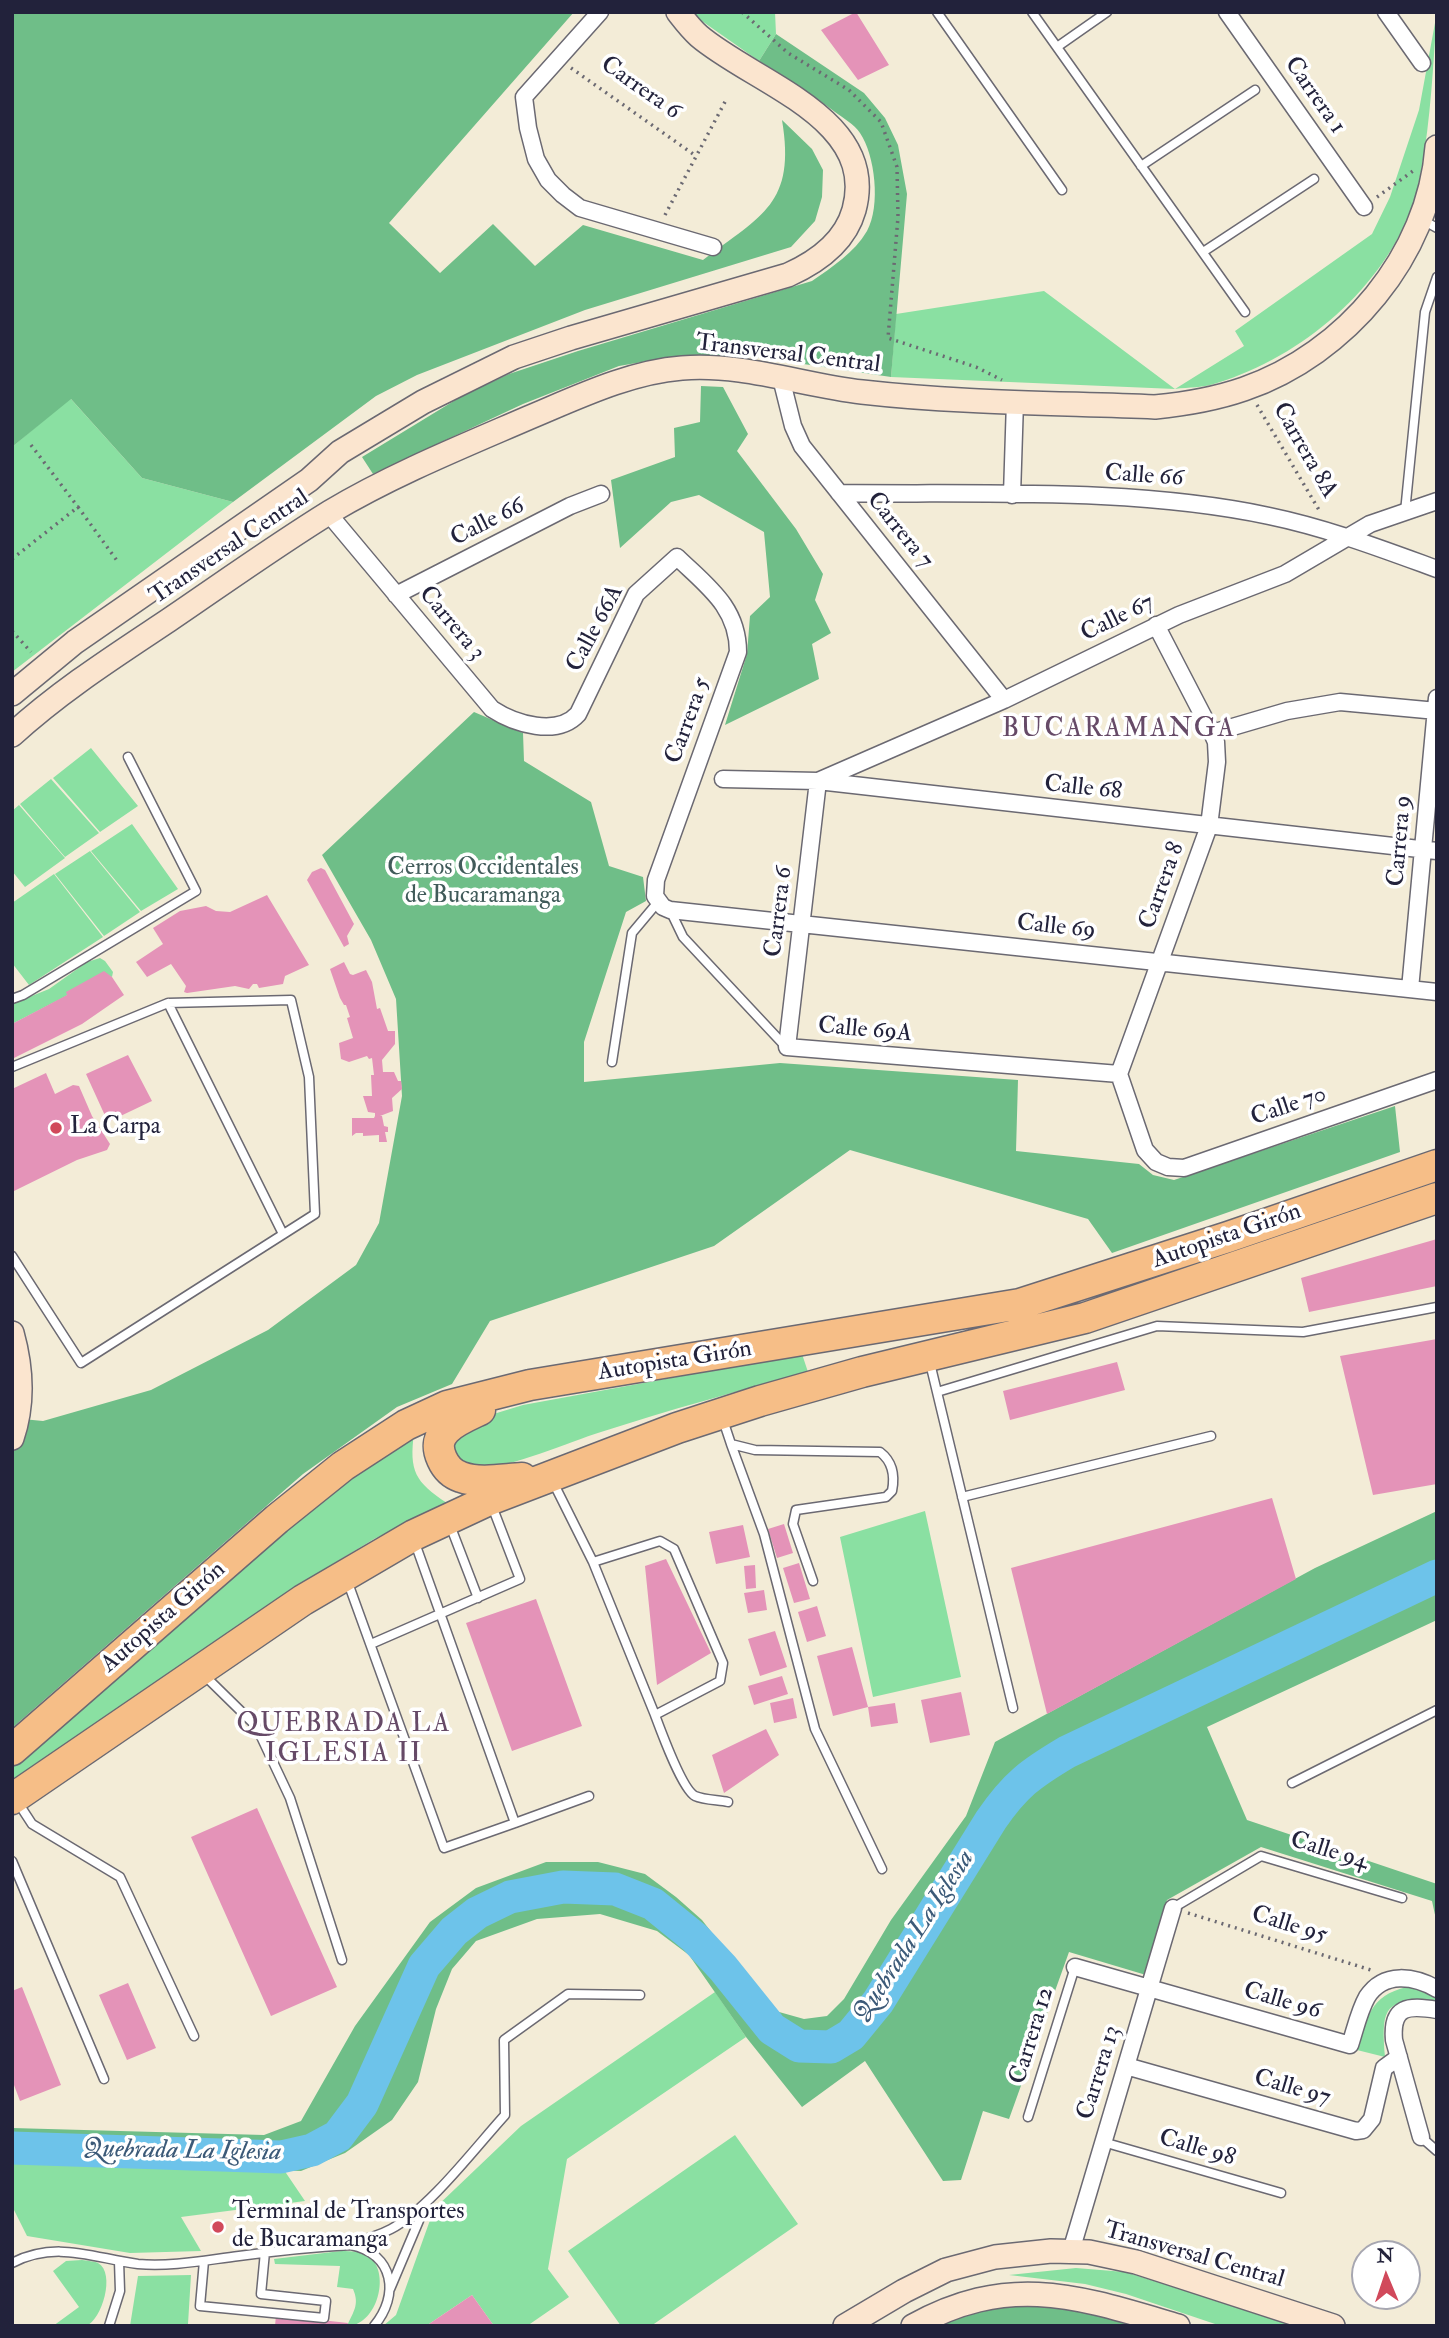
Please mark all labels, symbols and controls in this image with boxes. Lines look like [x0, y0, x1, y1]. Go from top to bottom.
street label: Carrera 6 [594, 51, 686, 127]
street label: Carrera 1 [1277, 52, 1351, 140]
street label: Transversal Central [694, 329, 882, 381]
street label: Carrera 8A [1265, 398, 1343, 504]
street label: Calle 66 [1104, 460, 1184, 494]
street label: Transversal Central [145, 484, 315, 612]
street label: Carrera 7 [859, 487, 939, 575]
street label: Calle 66 [446, 492, 530, 554]
street label: Carrera 3 [412, 581, 490, 667]
street label: Calle 66A [561, 581, 631, 677]
street label: Calle 67 [1077, 589, 1159, 649]
street label: Carrera 5 [660, 674, 718, 768]
district label: BUCARAMANGA [1003, 714, 1235, 746]
street label: Calle 68 [1043, 771, 1123, 807]
street label: Carrera 9 [1383, 794, 1419, 888]
street label: Carrera 8 [1134, 839, 1192, 933]
park label: Cerros Occidentales de Bucaramanga [387, 855, 579, 911]
street label: Carrera 6 [760, 865, 800, 959]
street label: Calle 69 [1015, 910, 1097, 946]
street label: Calle 69A [817, 1013, 913, 1049]
street label: Calle 70 [1247, 1081, 1331, 1133]
place label: La Carpa [70, 1114, 161, 1142]
marker: La Carpa [48, 1120, 64, 1136]
street label: Autopista Girón [1149, 1198, 1305, 1276]
street label: Autopista Girón [596, 1336, 754, 1388]
street label: Autopista Girón [96, 1556, 232, 1680]
district label: QUEBRADA LA IGLESIA II [238, 1709, 450, 1770]
street label: Calle 94 [1287, 1827, 1371, 1877]
water label: Quebrada La Iglesia [848, 1845, 982, 2029]
street label: Calle 95 [1248, 1901, 1330, 1951]
street label: Calle 96 [1240, 1977, 1324, 2027]
street label: Carrera 12 [1005, 1984, 1061, 2088]
street label: Carrera 13 [1072, 2022, 1128, 2124]
street label: Calle 97 [1251, 2064, 1333, 2114]
street label: Calle 98 [1155, 2124, 1239, 2174]
water label: Quebrada La Iglesia [82, 2135, 282, 2169]
place label: Terminal de Transportes de Bucaramanga [232, 2199, 464, 2255]
street label: Transversal Central [1101, 2217, 1287, 2295]
marker: Terminal de Transportes de Bucaramanga [210, 2219, 226, 2235]
north arrow [1351, 2240, 1421, 2310]
text: N [1376, 2244, 1394, 2268]

